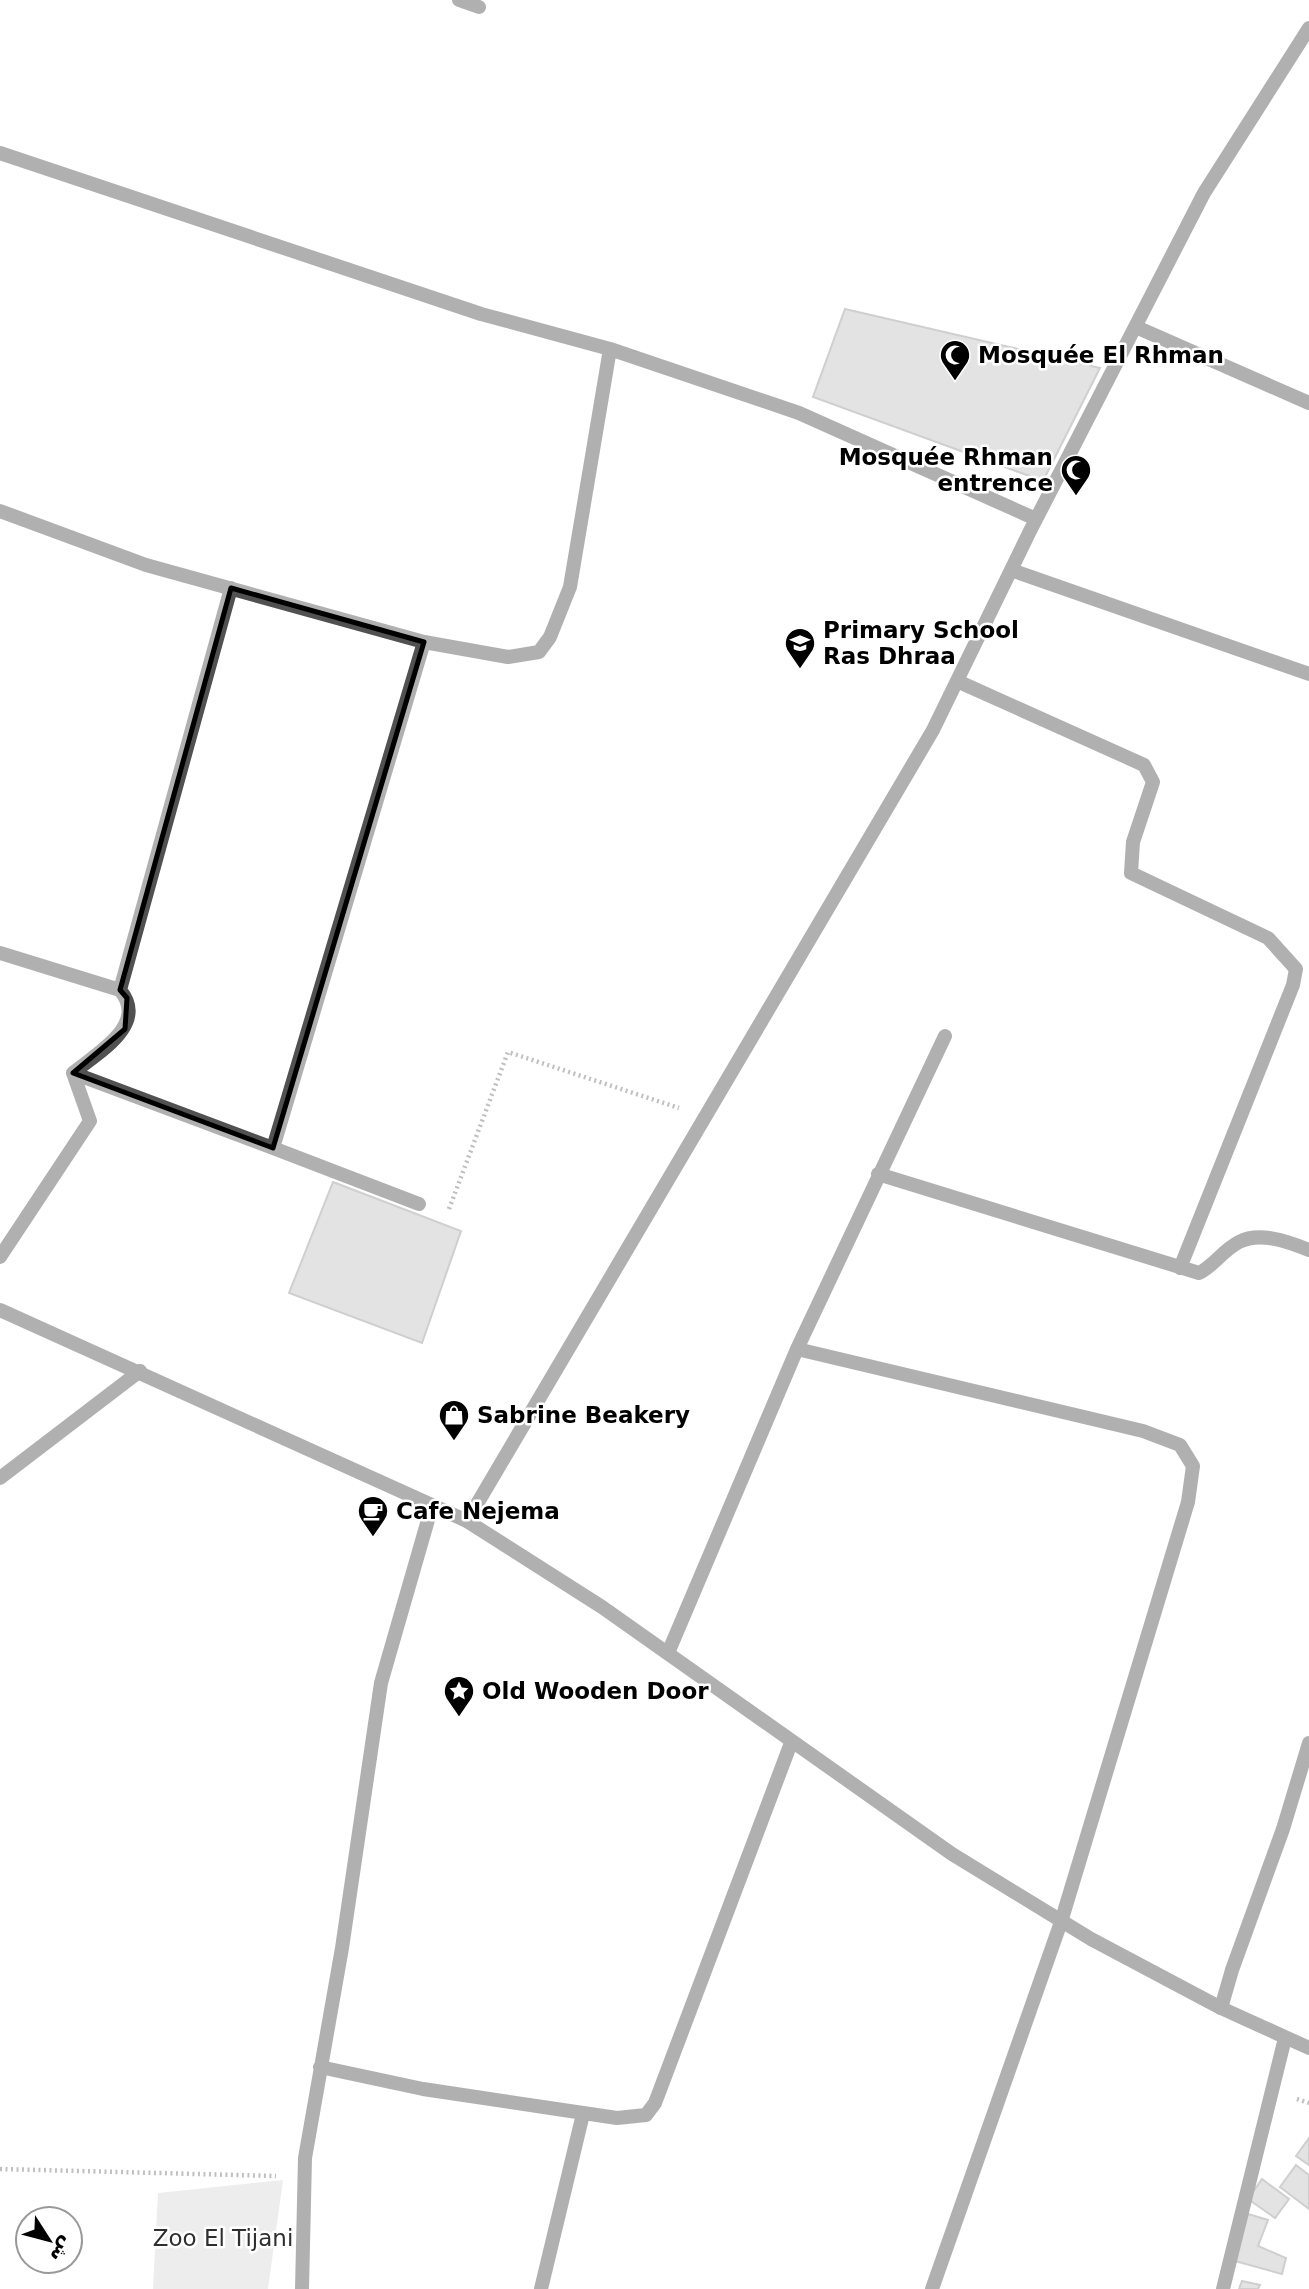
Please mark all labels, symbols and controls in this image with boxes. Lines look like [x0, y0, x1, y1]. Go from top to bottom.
mosque icon: Mosquée El Rhman [938, 338, 972, 382]
place label: Mosquée El Rhman [978, 342, 1224, 368]
place label: Mosquée Rhman entrence [839, 444, 1053, 496]
mosque icon: Mosquée Rhman entrence [1059, 453, 1093, 497]
place label: Primary School Ras Dhraa [823, 617, 1019, 669]
school or university icon: Primary School Ras Dhraa [783, 626, 817, 670]
shop icon: Sabrine Beakery [437, 1398, 471, 1442]
place label: Sabrine Beakery [477, 1402, 690, 1428]
cafe icon: Cafe Nejema [356, 1494, 390, 1538]
place label: Cafe Nejema [396, 1498, 560, 1524]
place icon: Old Wooden Door [442, 1674, 476, 1718]
place label: Old Wooden Door [482, 1678, 709, 1704]
north arrow [14, 2205, 84, 2275]
park label: Zoo El Tijani [153, 2225, 293, 2251]
text: ش [45, 2232, 79, 2267]

